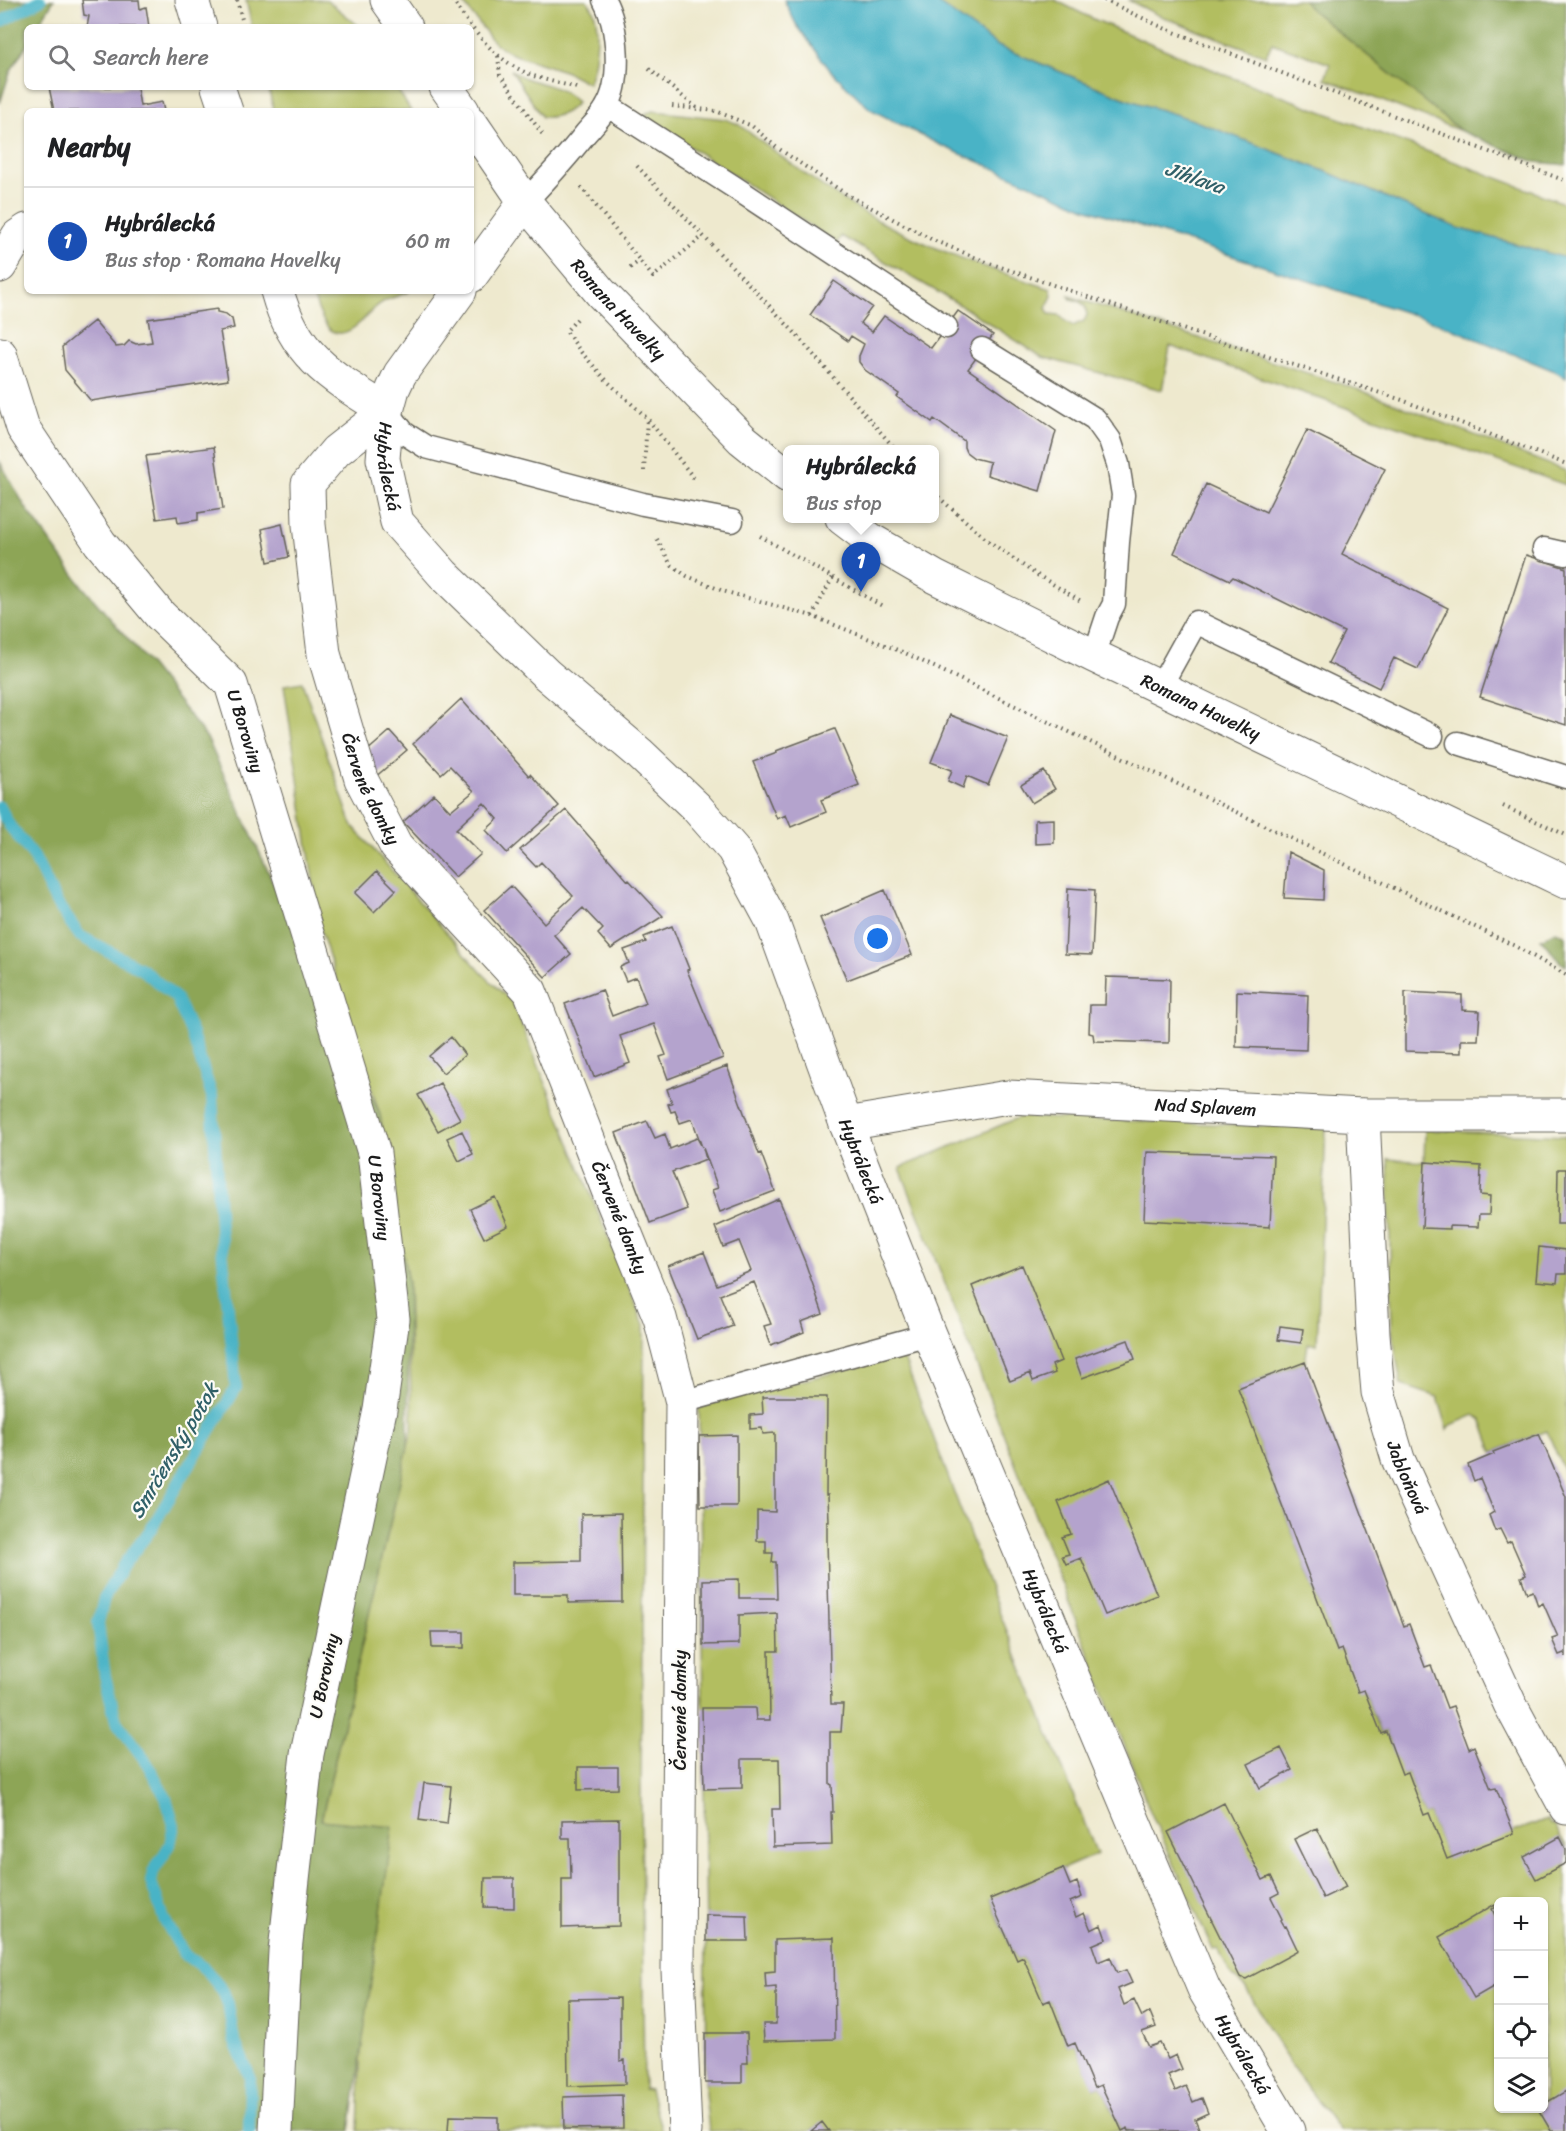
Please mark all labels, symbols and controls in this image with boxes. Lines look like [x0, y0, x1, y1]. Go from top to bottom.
search box [24, 24, 474, 90]
text: Search here [93, 38, 209, 77]
icon: search [45, 41, 78, 74]
text: Nearby [48, 124, 130, 170]
water label: Jihlava [1161, 152, 1231, 205]
text: Hybrálecká [105, 204, 215, 243]
text: 1 [63, 224, 72, 259]
text: 60 m [405, 224, 450, 259]
text: Bus stop · Romana Havelky [105, 243, 341, 278]
street label: Romana Havelky [562, 251, 675, 368]
street label: Hybrálecká [367, 421, 410, 514]
popup [783, 445, 939, 523]
text: Hybrálecká [806, 447, 916, 486]
text: Bus stop [806, 486, 882, 521]
pin: 1 [842, 542, 880, 592]
street label: Romana Havelky [1135, 665, 1267, 750]
street label: U Boroviny [218, 685, 273, 778]
street label: Červené domky [332, 729, 409, 852]
your location [863, 924, 892, 953]
street label: Nad Splavem [1154, 1088, 1257, 1126]
street label: Hybrálecká [829, 1113, 892, 1209]
street label: U Boroviny [358, 1153, 400, 1243]
street label: Červené domky [582, 1156, 657, 1280]
water label: Smrčenský potok [120, 1374, 230, 1526]
street label: Jabloňová [1377, 1436, 1437, 1520]
street label: Hybrálecká [1013, 1563, 1077, 1659]
street label: U Boroviny [299, 1630, 349, 1721]
street label: Červené domky [664, 1649, 696, 1770]
map controls [1494, 1897, 1548, 2113]
button: + [1494, 1897, 1548, 1951]
button: − [1494, 1951, 1548, 2005]
button: locate [1494, 2005, 1548, 2059]
street label: Hybrálecká [1206, 2007, 1279, 2101]
button: layers [1494, 2059, 1548, 2113]

